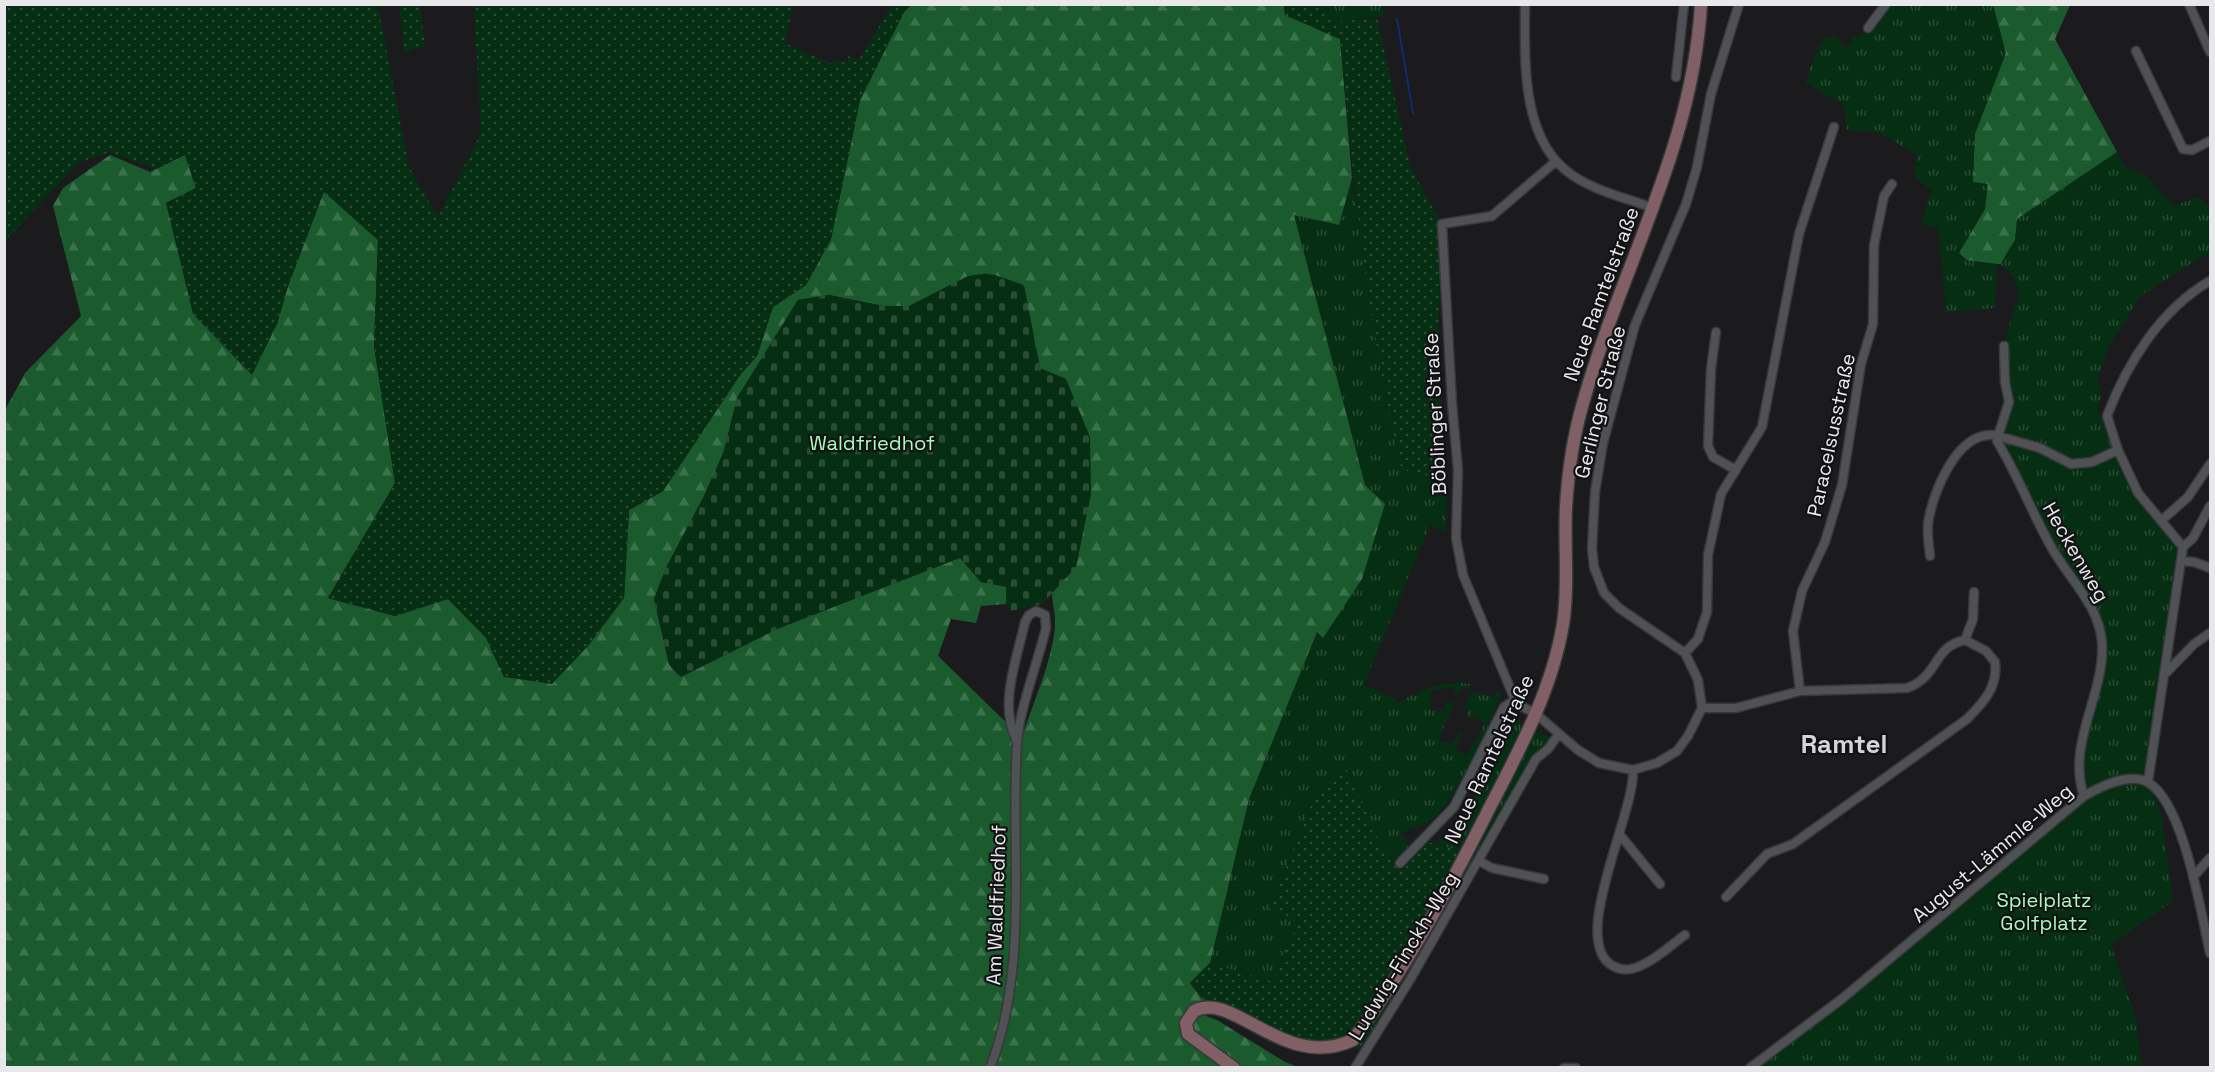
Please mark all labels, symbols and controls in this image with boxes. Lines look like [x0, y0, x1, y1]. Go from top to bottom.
street label: Neue Ramtelstraße [1557, 203, 1645, 385]
street label: Gerlinger Straße [1568, 323, 1632, 481]
street label: Böblinger Straße [1418, 332, 1452, 496]
street label: Paracelsusstraße [1801, 351, 1861, 519]
park label: Waldfriedhof [809, 430, 935, 456]
street label: Heckenweg [2037, 497, 2115, 607]
street label: Neue Ramtelstraße [1438, 670, 1540, 848]
district label: Ramtel [1801, 727, 1887, 761]
street label: August-Lämmle-Weg [1906, 778, 2078, 928]
street label: Am Waldfriedhof [980, 824, 1012, 986]
street label: Ludwig-Finckh-Weg [1342, 867, 1464, 1045]
park label: Spielplatz Golfplatz [1996, 887, 2092, 936]

